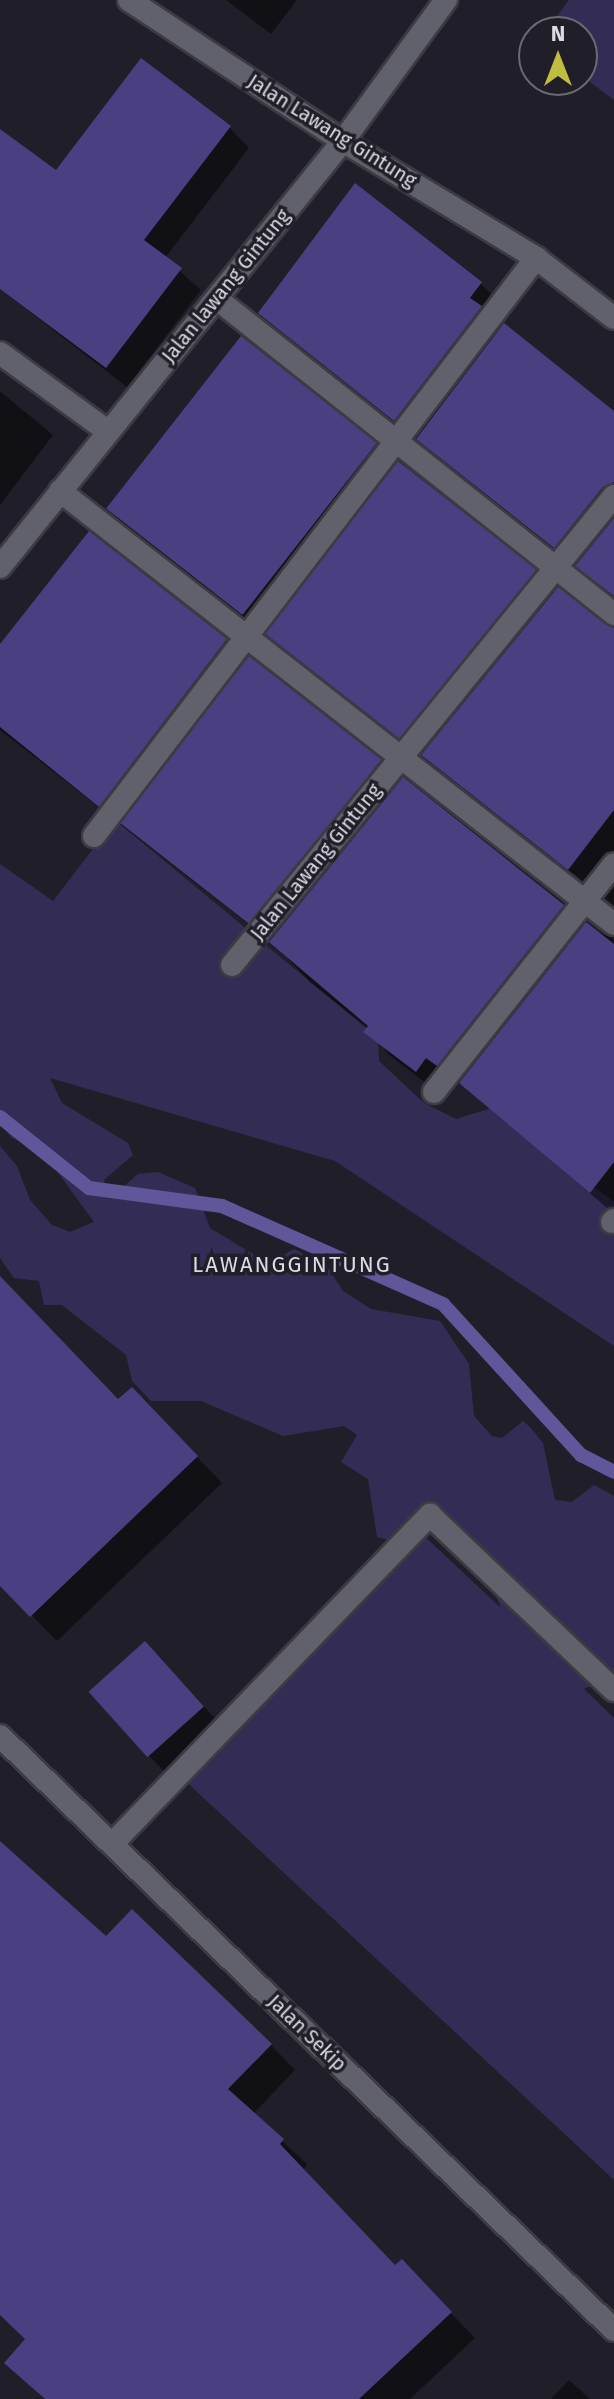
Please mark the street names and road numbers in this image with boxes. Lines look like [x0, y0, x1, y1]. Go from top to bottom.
street label: Jalan Lawang Gintung [243, 69, 421, 193]
street label: Jalan lawang Gintung [157, 204, 295, 368]
street label: Jalan Lawang Gintung [246, 779, 386, 945]
street label: Jalan Sekip [263, 1990, 351, 2076]

